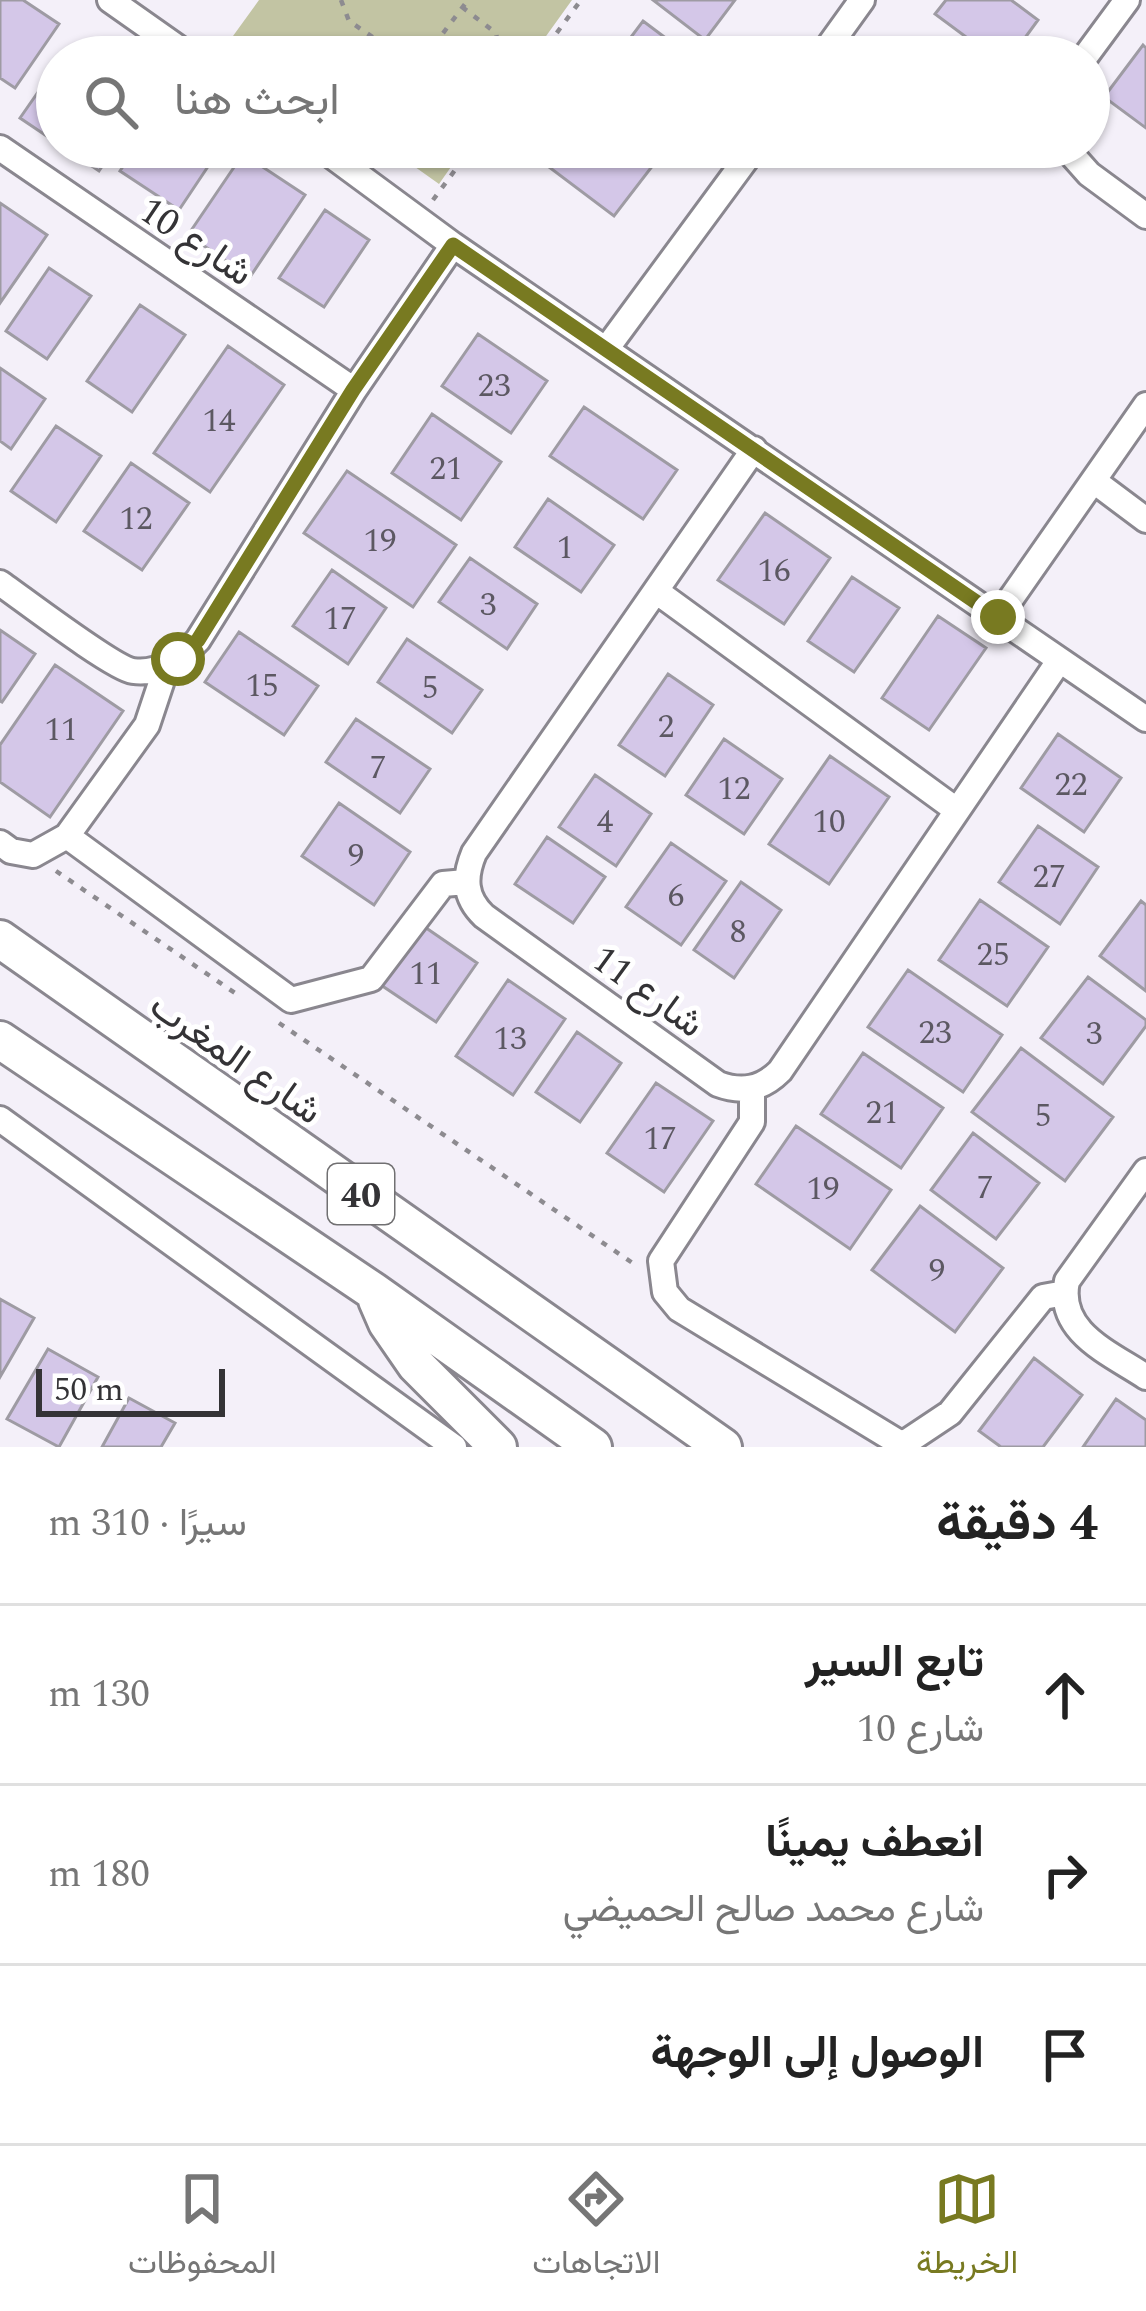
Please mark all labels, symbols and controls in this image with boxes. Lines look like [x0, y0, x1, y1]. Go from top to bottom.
search box [36, 36, 1110, 168]
text: ابحث هنا [174, 66, 340, 135]
icon: search [78, 69, 144, 135]
street label: شارع 10 [126, 182, 265, 302]
house number: 23 [478, 361, 511, 411]
house number: 14 [203, 396, 236, 446]
house number: 21 [430, 444, 463, 494]
house number: 12 [120, 494, 153, 544]
house number: 19 [364, 516, 397, 566]
house number: 1 [557, 523, 573, 573]
house number: 16 [758, 546, 791, 596]
house number: 3 [480, 580, 496, 630]
route end [971, 590, 1025, 644]
house number: 17 [324, 594, 357, 644]
route start [151, 632, 205, 686]
house number: 15 [246, 661, 279, 711]
house number: 5 [422, 663, 438, 713]
house number: 2 [658, 702, 674, 752]
house number: 11 [45, 705, 78, 755]
house number: 7 [370, 743, 386, 793]
house number: 22 [1055, 760, 1088, 810]
house number: 12 [718, 764, 751, 814]
house number: 4 [597, 797, 614, 847]
house number: 10 [813, 797, 846, 847]
house number: 9 [348, 831, 364, 881]
house number: 27 [1033, 852, 1066, 902]
house number: 6 [668, 871, 684, 921]
house number: 8 [730, 907, 746, 957]
house number: 25 [977, 930, 1010, 980]
street label: شارع 11 [579, 931, 716, 1053]
house number: 11 [410, 949, 443, 999]
street label: شارع المغرب [137, 978, 334, 1140]
house number: 23 [919, 1008, 952, 1058]
house number: 3 [1086, 1009, 1102, 1059]
house number: 13 [494, 1014, 527, 1064]
house number: 21 [866, 1088, 899, 1138]
house number: 5 [1035, 1091, 1051, 1141]
house number: 17 [644, 1114, 677, 1164]
house number: 7 [977, 1163, 993, 1213]
road number: 40 [328, 1164, 394, 1224]
house number: 19 [807, 1164, 840, 1214]
house number: 9 [929, 1246, 945, 1296]
scale bar [36, 1363, 225, 1416]
text: 50 m [54, 1365, 124, 1415]
text: 4 دقيقة [936, 1485, 1098, 1563]
text: سيرًا · 310 m [48, 1494, 247, 1553]
text: تابع السير [805, 1628, 984, 1697]
icon: ahead [1032, 1662, 1098, 1728]
text: 130 m [48, 1665, 150, 1724]
text: شارع 10 [857, 1700, 984, 1759]
text: انعطف يمينًا [765, 1808, 984, 1877]
icon: right [1032, 1842, 1098, 1908]
text: 180 m [48, 1845, 150, 1904]
text: شارع محمد صالح الحميضي [563, 1880, 984, 1939]
text: الوصول إلى الوجهة [650, 2019, 984, 2088]
icon: arrive [1032, 2022, 1098, 2088]
tab: المحفوظات [128, 2166, 277, 2291]
tab: الاتجاهات [532, 2166, 660, 2291]
tab: الخريطة [916, 2166, 1018, 2291]

